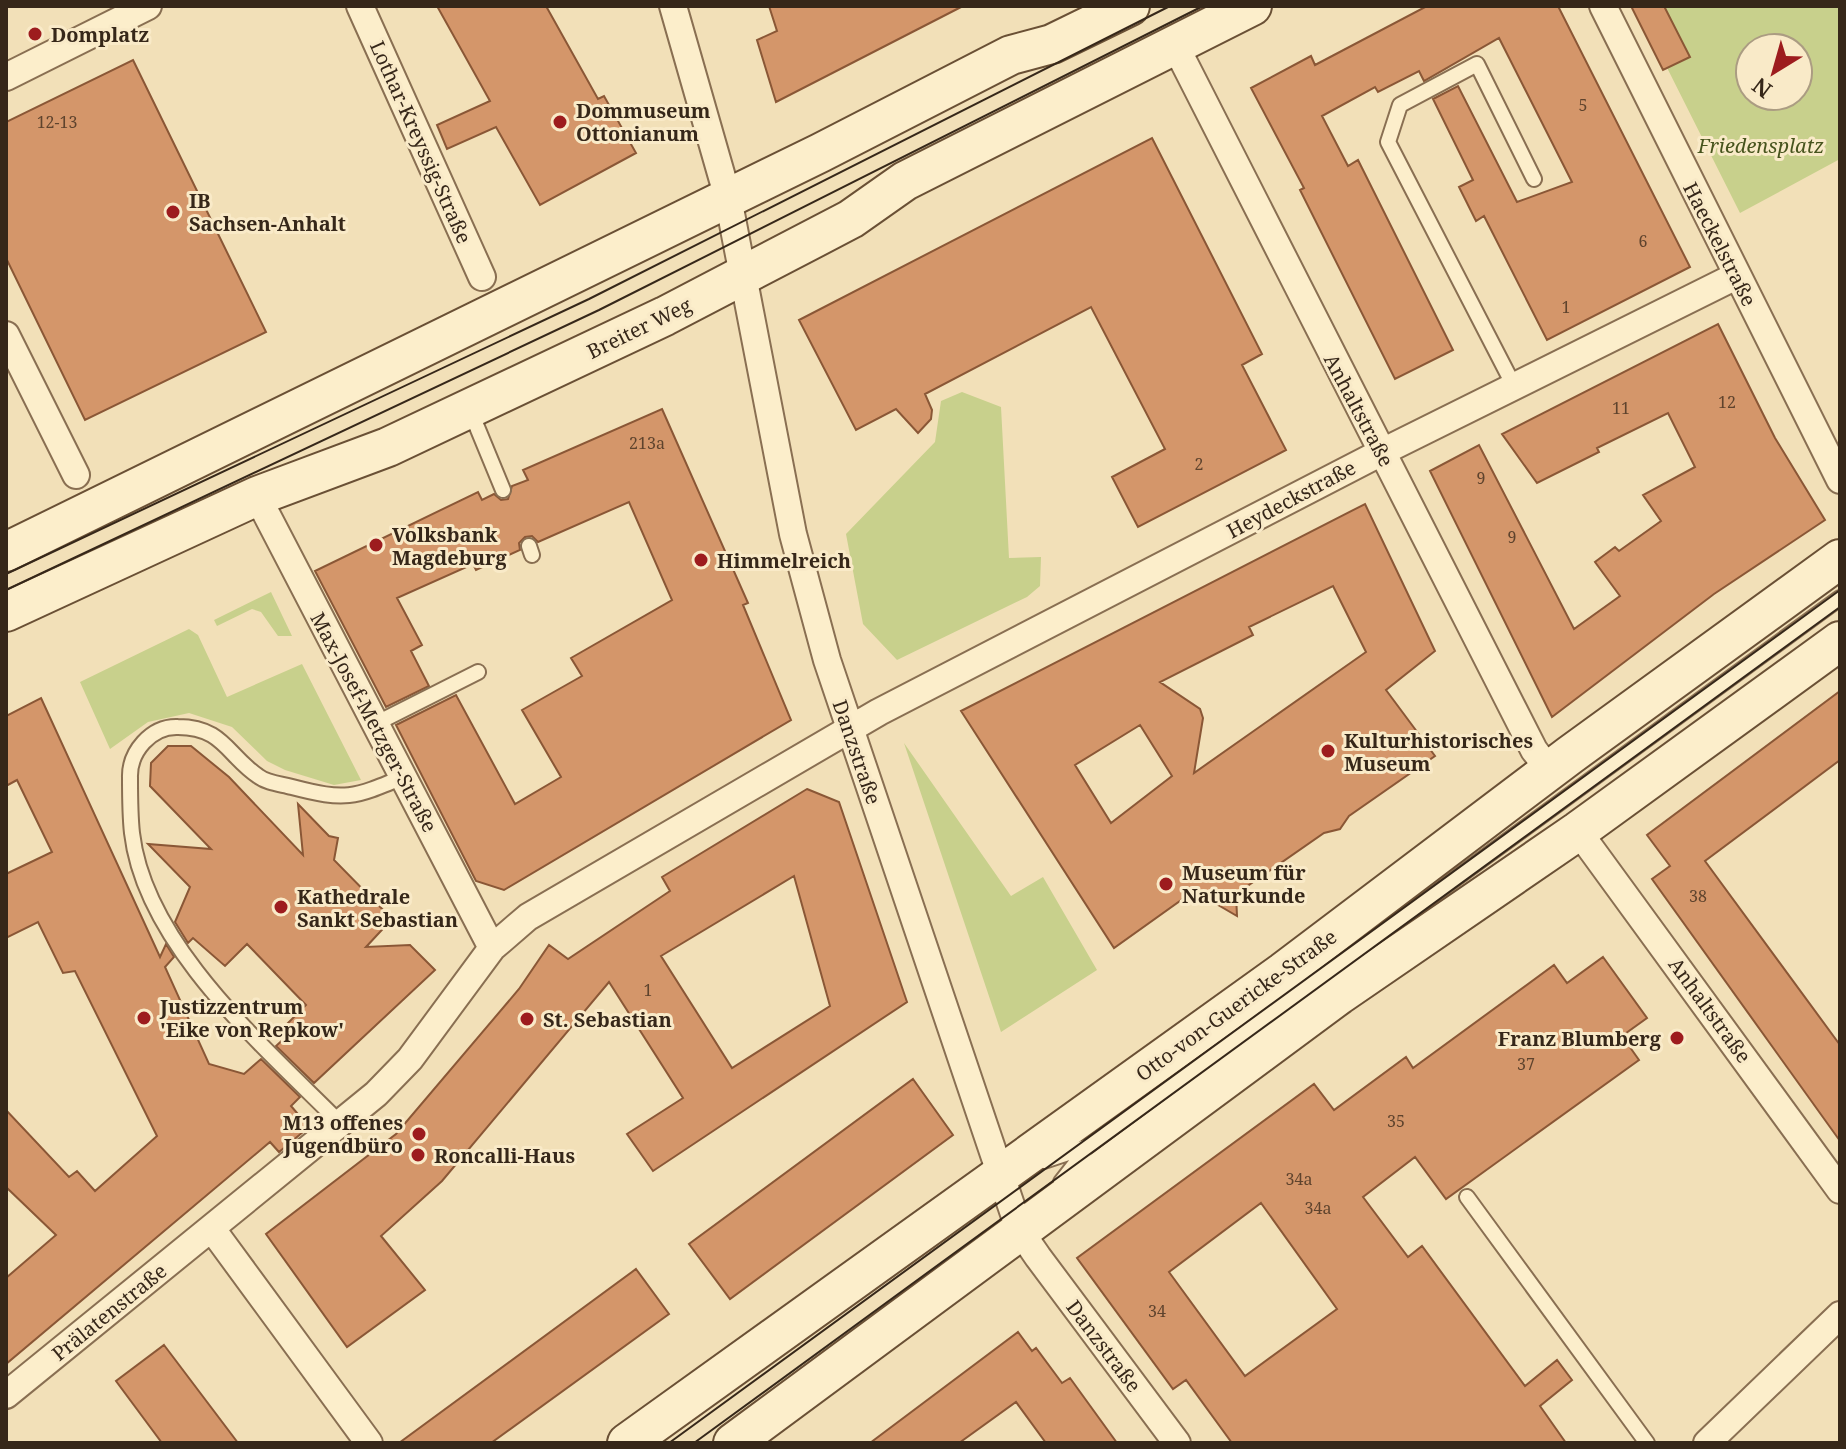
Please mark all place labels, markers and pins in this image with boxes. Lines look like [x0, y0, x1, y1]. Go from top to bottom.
place label: Domplatz [51, 21, 149, 48]
marker: Domplatz [26, 25, 44, 43]
place label: Dommuseum Ottonianum [576, 97, 711, 147]
marker: Dommuseum Ottonianum [551, 113, 569, 131]
place label: IB Sachsen-Anhalt [189, 187, 346, 237]
marker: IB Sachsen-Anhalt [164, 203, 182, 221]
place label: Volksbank Magdeburg [392, 521, 507, 571]
marker: Volksbank Magdeburg [367, 536, 385, 554]
place label: Himmelreich [717, 547, 851, 574]
marker: Himmelreich [692, 551, 710, 569]
place label: Kulturhistorisches Museum [1344, 727, 1533, 777]
marker: Kulturhistorisches Museum [1319, 742, 1337, 760]
place label: Museum für Naturkunde [1182, 859, 1306, 909]
marker: Museum für Naturkunde [1157, 875, 1175, 893]
place label: Kathedrale Sankt Sebastian [297, 883, 458, 933]
marker: Kathedrale Sankt Sebastian [272, 898, 290, 916]
place label: Justizzentrum 'Eike von Repkow' [159, 993, 344, 1043]
place label: St. Sebastian [543, 1006, 672, 1033]
marker: Justizzentrum 'Eike von Repkow' [135, 1009, 153, 1027]
marker: St. Sebastian [518, 1010, 536, 1028]
place label: Franz Blumberg [1498, 1025, 1662, 1052]
marker: Franz Blumberg [1668, 1029, 1686, 1047]
place label: M13 offenes Jugendbüro [283, 1109, 403, 1159]
marker: M13 offenes Jugendbüro [410, 1125, 428, 1143]
place label: Roncalli-Haus [434, 1142, 575, 1169]
marker: Roncalli-Haus [409, 1146, 427, 1164]

